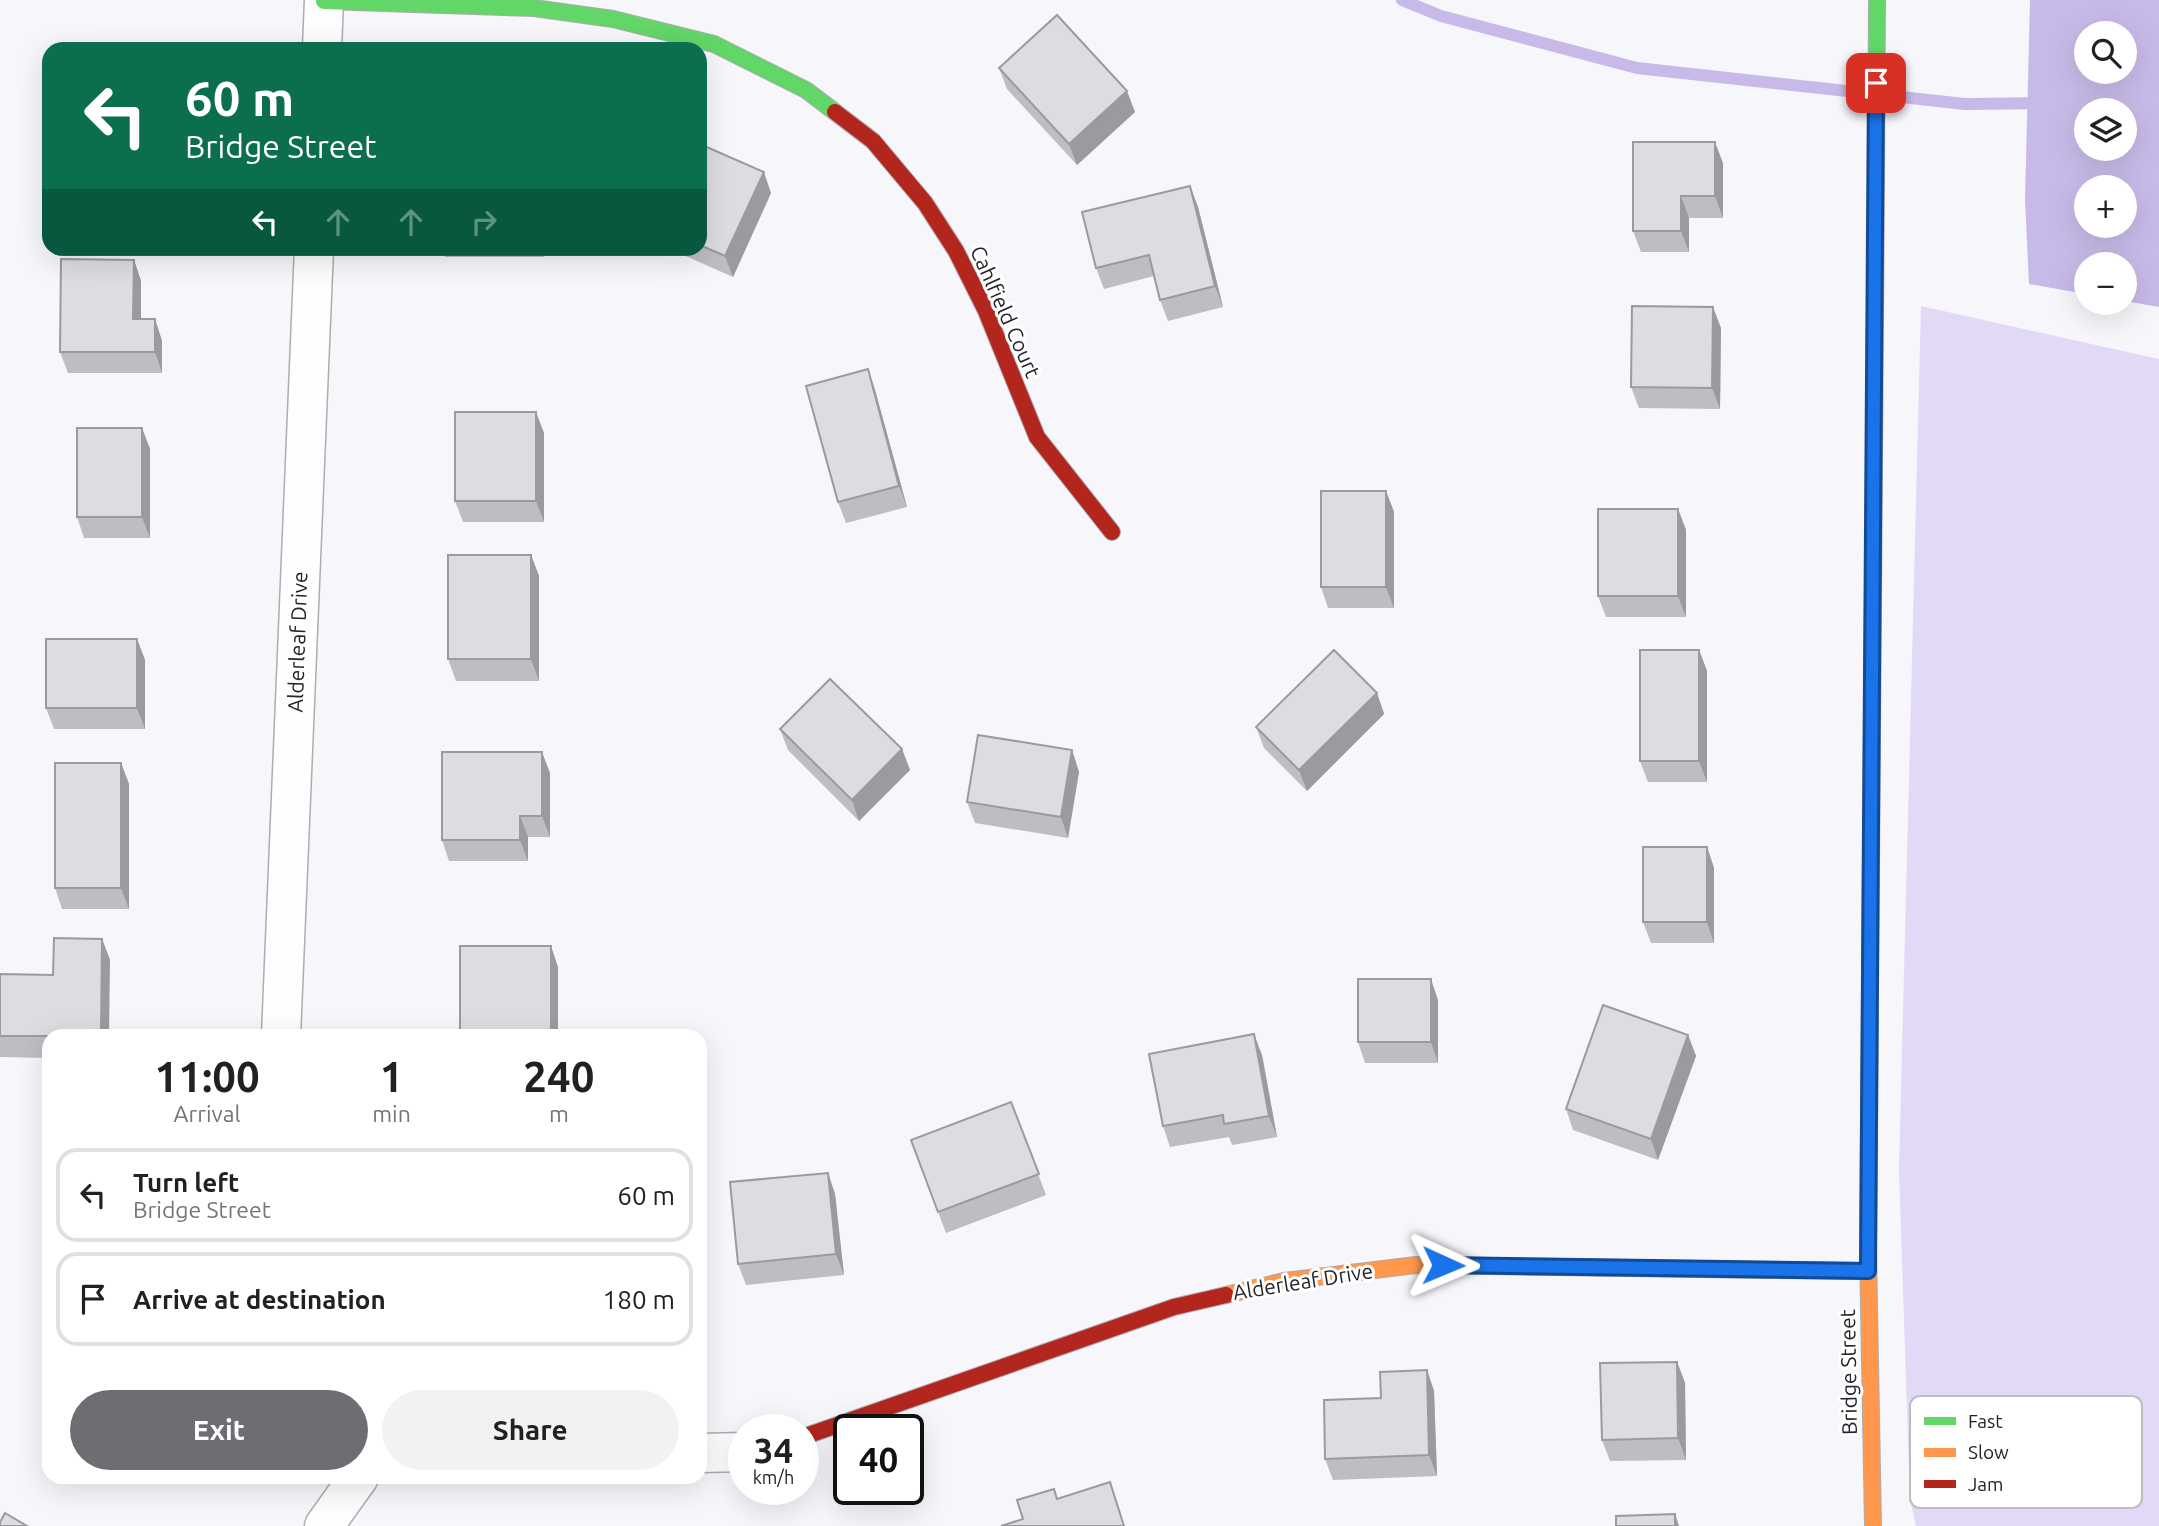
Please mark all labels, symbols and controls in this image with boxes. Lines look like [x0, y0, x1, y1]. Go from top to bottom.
map controls [2074, 21, 2137, 315]
button: search [2074, 21, 2137, 84]
pin [1846, 53, 1906, 113]
icon: arrive [1857, 64, 1895, 102]
icon: left [70, 70, 161, 161]
text: 60 m [185, 70, 294, 125]
button: layers [2074, 98, 2137, 161]
text: Bridge Street [185, 128, 377, 164]
button: + [2074, 175, 2137, 238]
icon: left [246, 203, 284, 241]
icon: ahead [319, 203, 357, 241]
icon: ahead [392, 203, 430, 241]
icon: right [465, 203, 503, 241]
street label: Cahlfield Court [966, 242, 1046, 381]
button: − [2074, 252, 2137, 315]
street label: Alderleaf Drive [283, 571, 311, 713]
text: 11:00 [155, 1053, 260, 1100]
text: 1 [380, 1053, 403, 1100]
text: 240 [523, 1053, 594, 1100]
text: Arrival [174, 1101, 241, 1126]
text: min [372, 1101, 411, 1126]
text: m [549, 1101, 569, 1126]
text: Turn left [133, 1168, 239, 1197]
icon: left [74, 1176, 112, 1214]
text: 60 m [617, 1181, 675, 1210]
text: Bridge Street [133, 1197, 271, 1222]
position arrow [1406, 1228, 1480, 1302]
street label: Alderleaf Drive [1231, 1258, 1375, 1304]
icon: arrive [74, 1280, 112, 1318]
text: Arrive at destination [133, 1285, 386, 1314]
text: 180 m [603, 1285, 675, 1314]
street label: Bridge Street [1835, 1309, 1861, 1435]
button: Exit [70, 1390, 368, 1470]
button: Share [382, 1390, 679, 1470]
legend [1910, 1396, 2142, 1508]
text: Fast [1968, 1410, 2003, 1432]
speed limit sign: 40 [833, 1414, 924, 1505]
text: 34 [754, 1430, 793, 1470]
text: Slow [1968, 1441, 2009, 1463]
text: km/h [753, 1467, 794, 1487]
text: Jam [1968, 1473, 2004, 1495]

